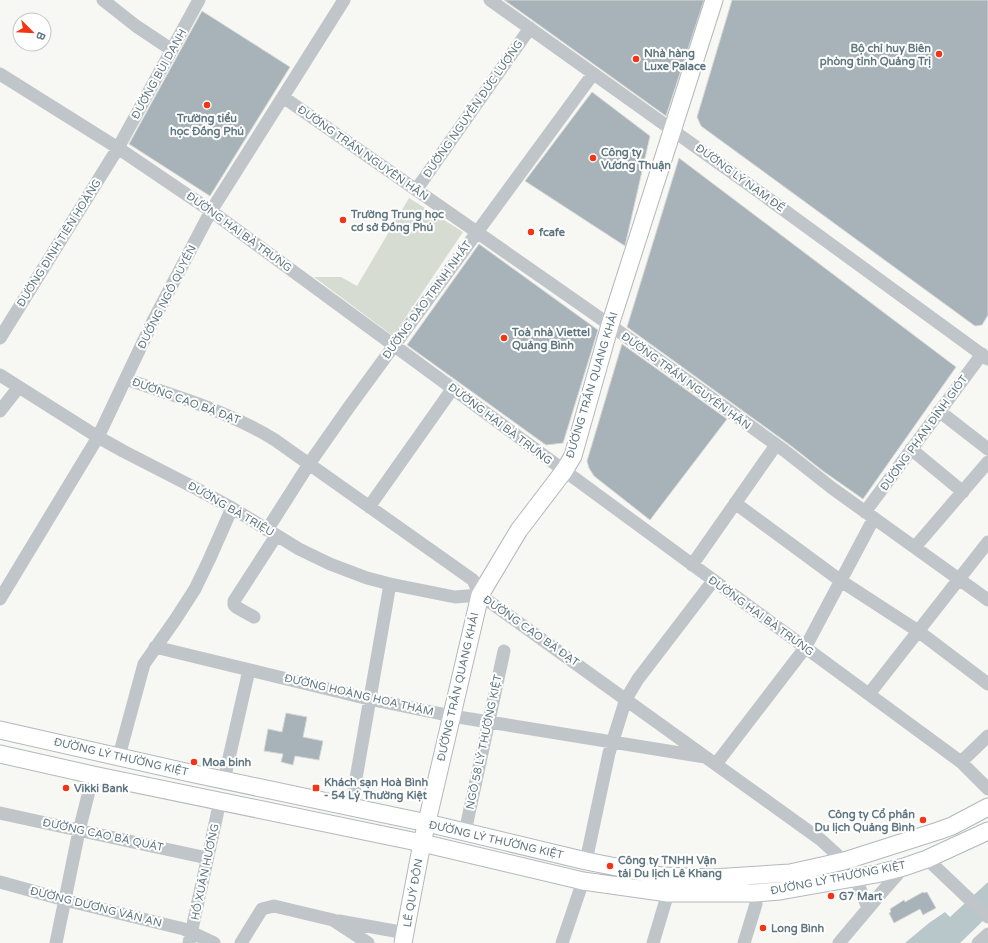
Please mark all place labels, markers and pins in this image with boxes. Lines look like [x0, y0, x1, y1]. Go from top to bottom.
place label: Bộ chỉ huy Biên phòng tỉnh Quảng Trị [820, 42, 931, 69]
place label: Nhà hàng Luxe Palace [644, 47, 707, 73]
marker: Bộ chỉ huy Biên phòng tỉnh Quảng Trị [934, 49, 944, 59]
marker: Nhà hàng Luxe Palace [631, 54, 641, 64]
marker: Trường tiểu học Đồng Phú [202, 100, 212, 110]
place label: Trường tiểu học Đồng Phú [170, 112, 244, 139]
place label: Công ty Vương Thuận [601, 146, 671, 173]
marker: Công ty Vương Thuận [588, 153, 598, 163]
place label: Trường Trung học cơ sở Đồng Phú [350, 208, 444, 235]
marker: Trường Trung học cơ sở Đồng Phú [338, 215, 348, 225]
place label: fcafe [538, 226, 566, 239]
marker: fcafe [526, 227, 536, 237]
place label: Toà nhà Viettel Quảng Bình [511, 326, 590, 353]
marker: Toà nhà Viettel Quảng Bình [499, 333, 509, 343]
place label: Moa binh [202, 756, 252, 769]
marker: Moa binh [189, 757, 199, 767]
place label: Khách sạn Hoà Bình - 54 Lý Thường Kiệt [324, 776, 429, 803]
place label: Vikki Bank [74, 782, 128, 795]
marker: Vikki Bank [61, 783, 71, 793]
marker: Khách sạn Hoà Bình - 54 Lý Thường Kiệt [311, 783, 321, 793]
place label: Công ty Cổ phần Du lịch Quảng Bình [814, 808, 915, 835]
marker: Công ty Cổ phần Du lịch Quảng Bình [918, 815, 928, 825]
place label: Công ty TNHH Vận tải Du lịch Lê Khang [617, 854, 722, 881]
marker: Công ty TNHH Vận tải Du lịch Lê Khang [605, 861, 615, 871]
place label: G7 Mart [839, 890, 883, 903]
marker: G7 Mart [826, 891, 836, 901]
place label: Long Bình [771, 922, 824, 936]
marker: Long Bình [758, 923, 768, 933]

